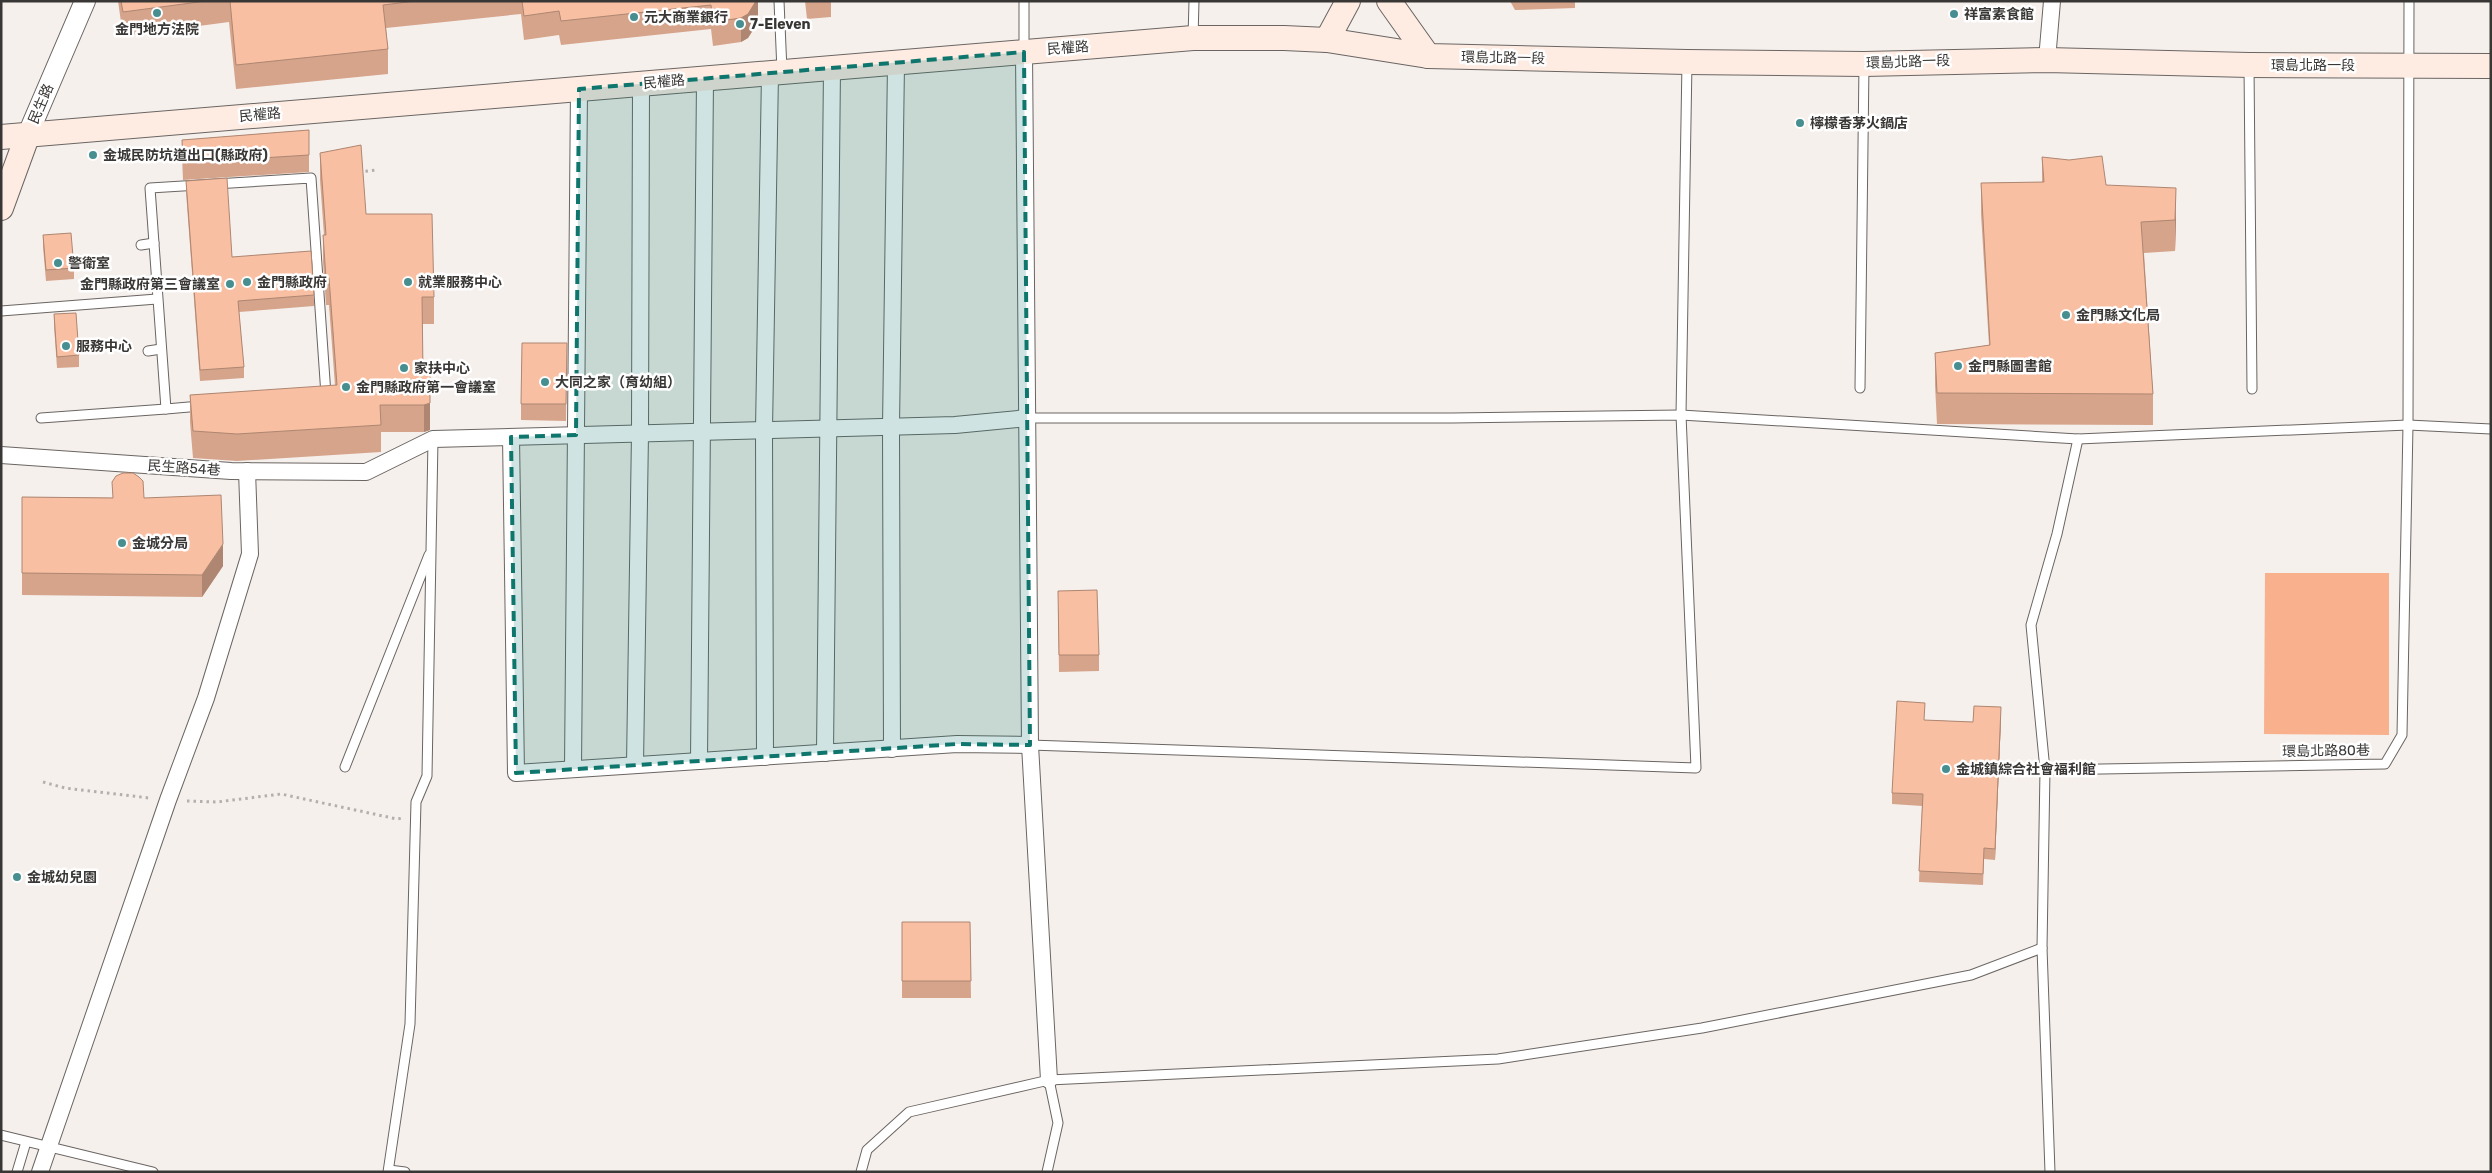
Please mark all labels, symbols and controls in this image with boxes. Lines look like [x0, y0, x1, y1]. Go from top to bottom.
place label: 祥富素食館 [1964, 6, 2034, 23]
marker: 金門地方法院 [151, 7, 163, 19]
marker: 祥富素食館 [1948, 8, 1960, 20]
place label: 元大商業銀行 [644, 9, 728, 26]
marker: 元大商業銀行 [628, 11, 640, 23]
place label: 7-Eleven [750, 16, 811, 33]
marker: 7-Eleven [734, 18, 746, 30]
place label: 金門地方法院 [115, 21, 199, 38]
street label: 民權路 [1046, 38, 1090, 58]
street label: 環島北路一段 [1461, 49, 1545, 67]
street label: 環島北路一段 [1866, 52, 1950, 72]
street label: 環島北路一段 [2271, 57, 2355, 74]
street label: 民權路 [642, 72, 686, 92]
street label: 民生路 [25, 81, 57, 127]
street label: 民權路 [238, 105, 282, 125]
place label: 檸檬香茅火鍋店 [1810, 115, 1908, 132]
marker: 檸檬香茅火鍋店 [1794, 117, 1806, 129]
place label: 金城民防坑道出口(縣政府) [103, 147, 268, 164]
marker: 金城民防坑道出口(縣政府) [87, 149, 99, 161]
place label: 警衛室 [68, 255, 110, 272]
marker: 警衛室 [52, 257, 64, 269]
place label: 金門縣政府 [257, 274, 327, 291]
place label: 就業服務中心 [418, 274, 502, 291]
place label: 金門縣政府第三會議室 [80, 276, 220, 293]
marker: 金門縣政府 [241, 276, 253, 288]
marker: 就業服務中心 [402, 276, 414, 288]
marker: 金門縣政府第三會議室 [224, 278, 236, 290]
place label: 金門縣文化局 [2076, 307, 2160, 324]
marker: 金門縣文化局 [2060, 309, 2072, 321]
place label: 服務中心 [76, 338, 132, 355]
marker: 服務中心 [60, 340, 72, 352]
place label: 金門縣圖書館 [1968, 358, 2052, 375]
place label: 家扶中心 [414, 360, 470, 377]
marker: 金門縣圖書館 [1952, 360, 1964, 372]
marker: 家扶中心 [398, 362, 410, 374]
place label: 大同之家（育幼組） [555, 374, 681, 391]
marker: 大同之家（育幼組） [539, 376, 551, 388]
place label: 金門縣政府第一會議室 [356, 379, 496, 396]
marker: 金門縣政府第一會議室 [340, 381, 352, 393]
street label: 民生路54巷 [147, 457, 221, 479]
place label: 金城分局 [132, 535, 188, 552]
marker: 金城分局 [116, 537, 128, 549]
street label: 環島北路80巷 [2282, 742, 2370, 760]
place label: 金城鎮綜合社會福利館 [1956, 761, 2096, 778]
marker: 金城鎮綜合社會福利館 [1940, 763, 1952, 775]
place label: 金城幼兒園 [27, 869, 97, 886]
marker: 金城幼兒園 [11, 871, 23, 883]

